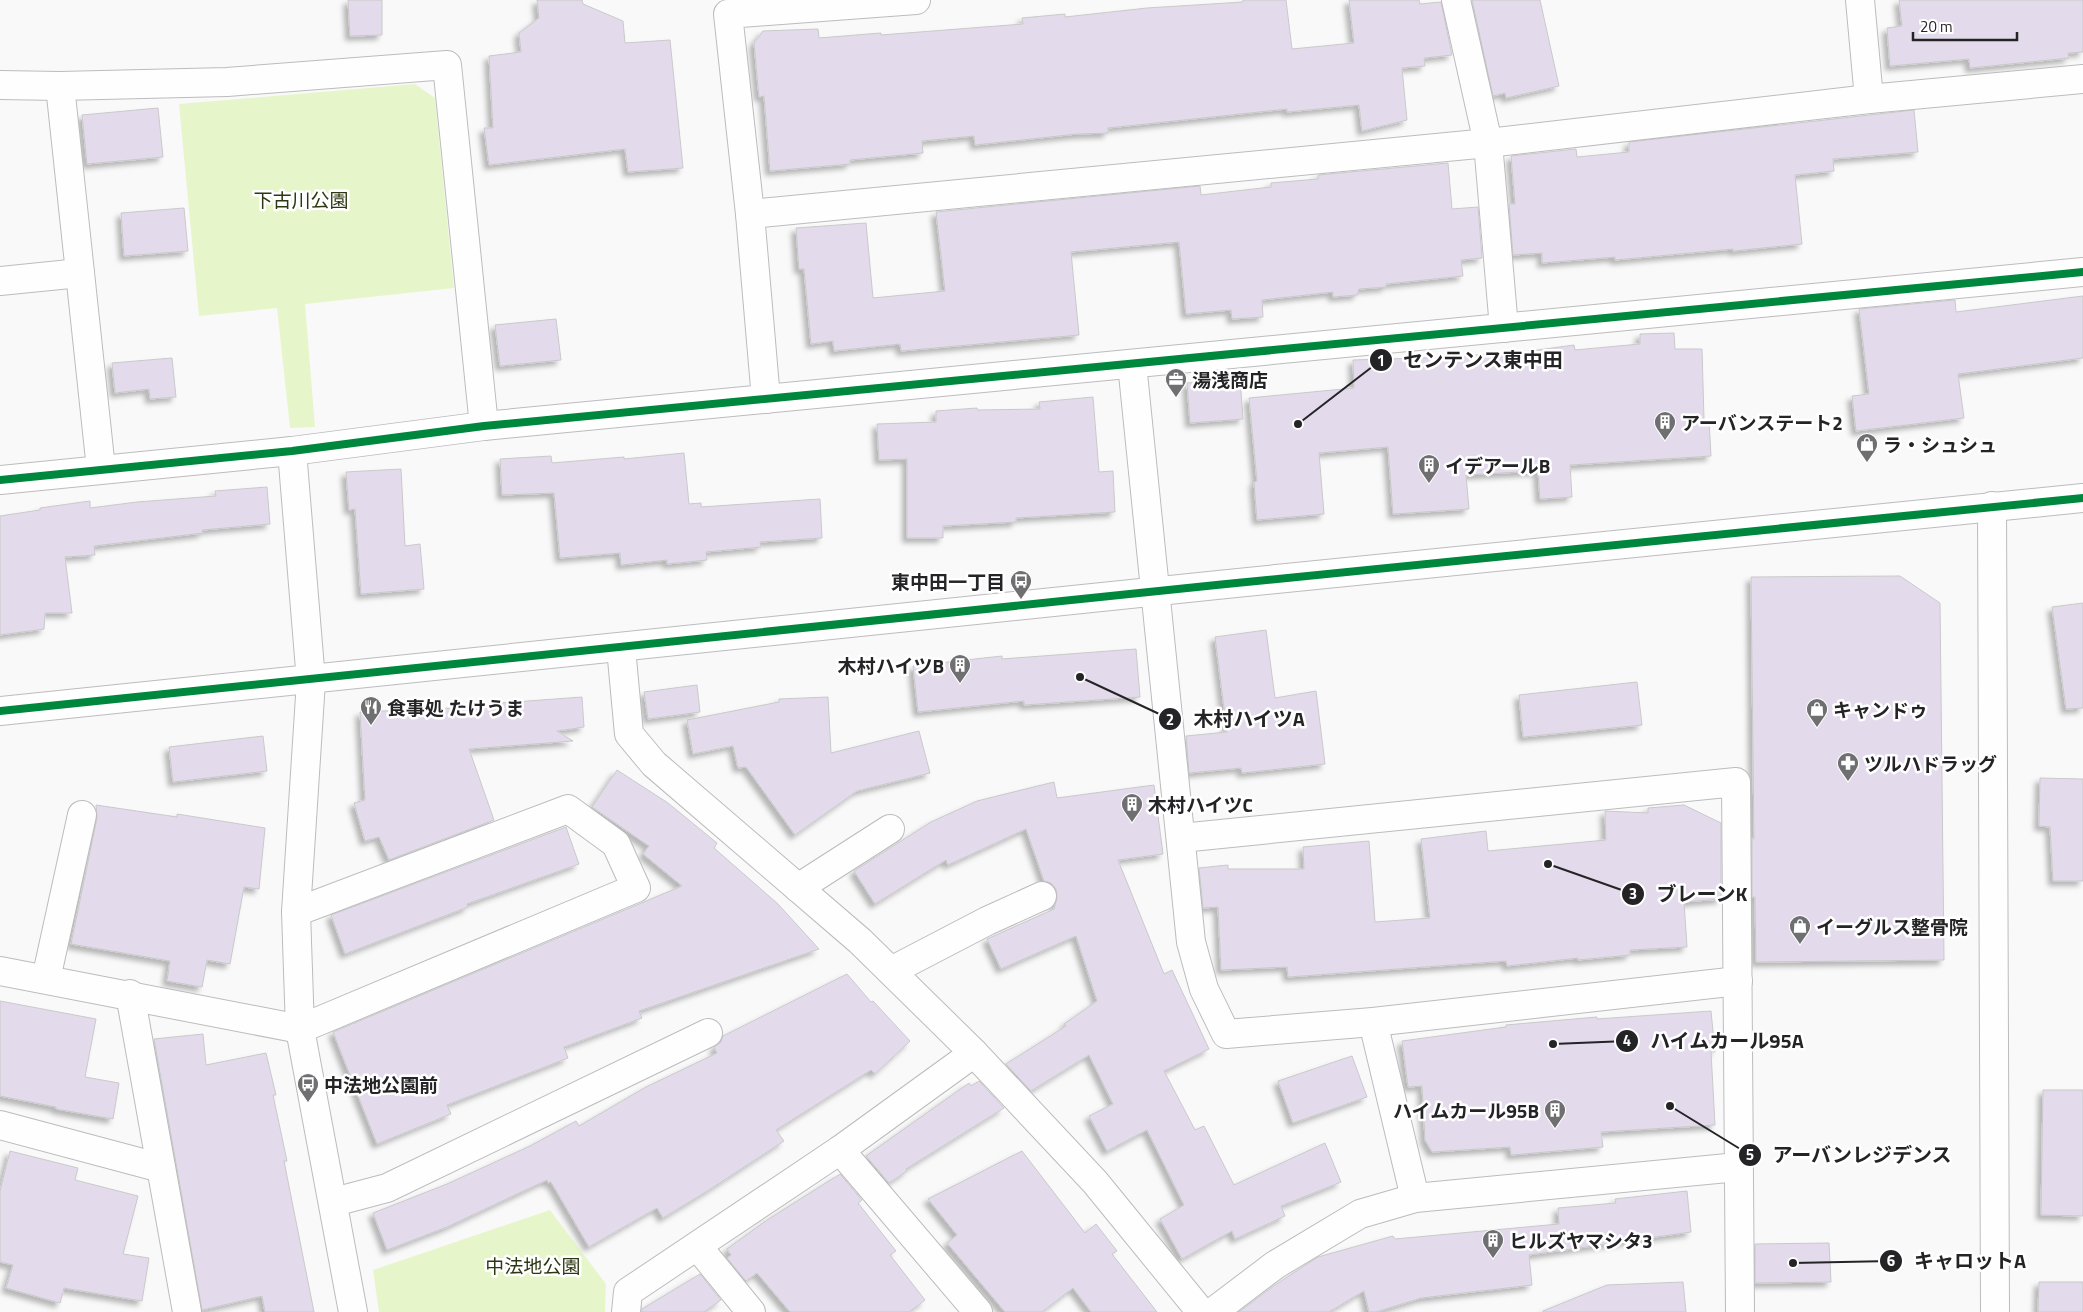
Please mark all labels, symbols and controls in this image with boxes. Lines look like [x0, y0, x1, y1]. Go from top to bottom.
scale bar [1913, 10, 2017, 42]
text: 20 m [1920, 15, 1953, 38]
park label: 下古川公園 [253, 185, 349, 214]
callout: センテンス東中田 [1368, 343, 1573, 378]
text: センテンス東中田 [1403, 344, 1563, 375]
text: 1 [1377, 349, 1385, 372]
place label: 湯浅商店 [1192, 365, 1268, 394]
office icon: 湯浅商店 [1164, 367, 1188, 398]
place label: アーバンステート2 [1681, 408, 1843, 437]
building icon: アーバンステート2 [1653, 410, 1677, 441]
place label: ラ・シュシュ [1883, 430, 1997, 459]
shop icon: ラ・シュシュ [1855, 432, 1879, 463]
place label: イデアールB [1445, 451, 1550, 480]
building icon: イデアールB [1417, 453, 1441, 484]
place label: 東中田一丁目 [891, 567, 1005, 596]
bus stop icon: 東中田一丁目 [1009, 569, 1033, 600]
place label: 木村ハイツB [838, 651, 944, 680]
building icon: 木村ハイツB [948, 653, 972, 684]
place label: 食事処 たけうま [387, 693, 524, 722]
restaurant icon: 食事処 たけうま [359, 695, 383, 726]
place label: キャンドゥ [1833, 695, 1928, 724]
shop icon: キャンドゥ [1805, 697, 1829, 728]
callout: 木村ハイツA [1158, 702, 1315, 737]
text: 木村ハイツA [1193, 703, 1305, 734]
text: 2 [1166, 708, 1174, 731]
place label: ツルハドラッグ [1864, 749, 1997, 778]
pharmacy icon: ツルハドラッグ [1836, 751, 1860, 782]
place label: 木村ハイツC [1148, 790, 1253, 819]
building icon: 木村ハイツC [1120, 792, 1144, 823]
callout: ブレーンK [1621, 876, 1758, 911]
text: ブレーンK [1657, 878, 1748, 909]
text: 3 [1629, 882, 1637, 905]
place label: イーグルス整骨院 [1816, 912, 1968, 941]
shop icon: イーグルス整骨院 [1788, 914, 1812, 945]
callout: ハイムカール95A [1615, 1023, 1814, 1058]
text: ハイムカール95A [1650, 1025, 1804, 1056]
text: 4 [1623, 1029, 1631, 1052]
place label: 中法地公園前 [324, 1070, 438, 1099]
bus stop icon: 中法地公園前 [296, 1072, 320, 1103]
place label: ハイムカール95B [1393, 1096, 1539, 1125]
building icon: ハイムカール95B [1543, 1098, 1567, 1129]
callout: アーバンレジデンス [1738, 1137, 1962, 1172]
text: アーバンレジデンス [1772, 1139, 1952, 1170]
text: 5 [1746, 1143, 1754, 1166]
place label: ヒルズヤマシタ3 [1509, 1226, 1653, 1255]
building icon: ヒルズヤマシタ3 [1481, 1228, 1505, 1259]
callout: キャロットA [1879, 1244, 2036, 1279]
text: キャロットA [1914, 1245, 2026, 1276]
text: 6 [1887, 1249, 1895, 1272]
park label: 中法地公園 [485, 1251, 581, 1280]

